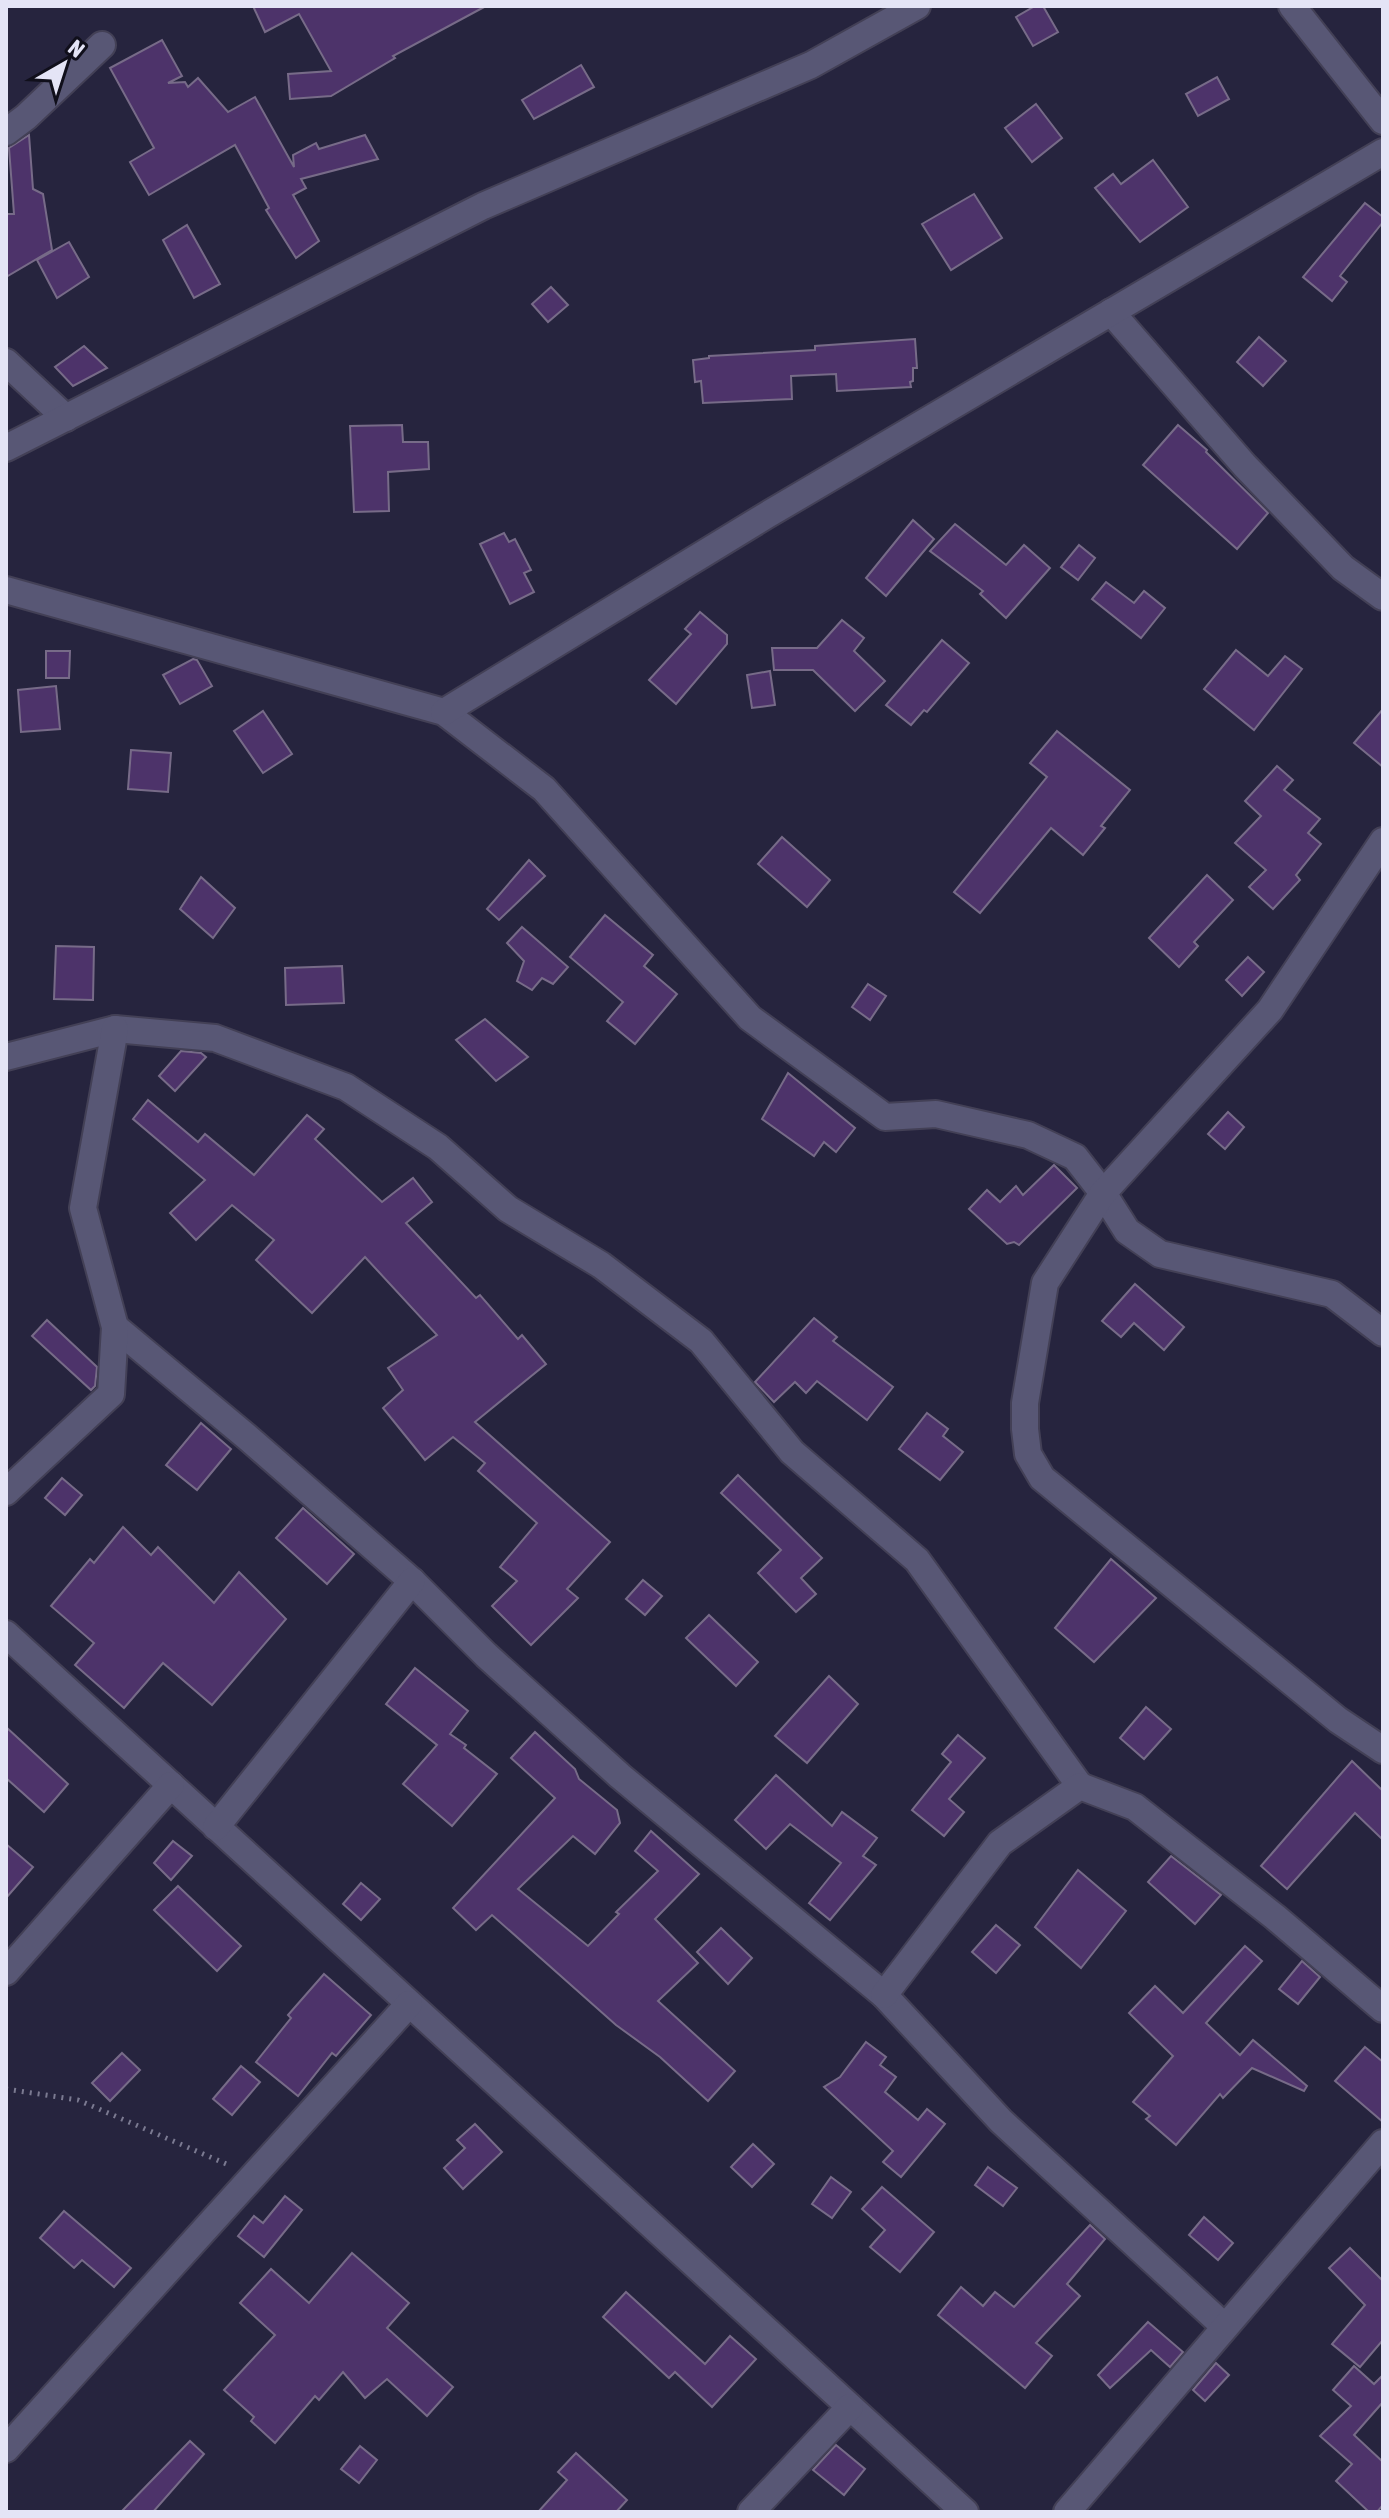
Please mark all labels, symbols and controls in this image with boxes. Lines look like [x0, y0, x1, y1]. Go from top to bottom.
north arrow [24, 24, 104, 104]
text: N [63, 34, 90, 63]

